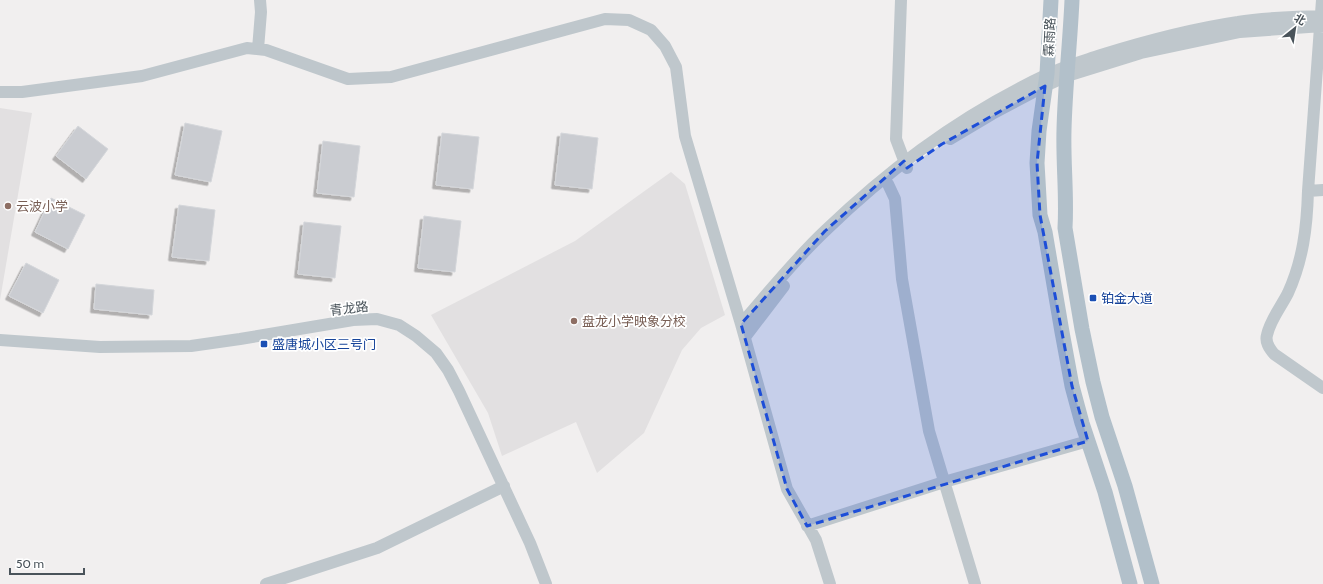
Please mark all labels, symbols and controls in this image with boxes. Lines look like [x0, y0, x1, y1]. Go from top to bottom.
north arrow [1275, 8, 1315, 48]
text: 北 [1292, 11, 1308, 28]
street label: 霖雨路 [1040, 17, 1058, 57]
place label: 云波小学 [16, 198, 68, 214]
marker: 云波小学 [3, 201, 13, 211]
place label: 铂金大道 [1101, 290, 1153, 306]
marker: 铂金大道 [1088, 293, 1098, 303]
street label: 青龙路 [329, 298, 369, 318]
place label: 盘龙小学映象分校 [582, 313, 686, 329]
marker: 盘龙小学映象分校 [569, 316, 579, 326]
place label: 盛唐城小区三号门 [272, 336, 376, 352]
marker: 盛唐城小区三号门 [259, 339, 269, 349]
scale bar [10, 550, 84, 576]
text: 50 m [16, 556, 44, 571]

